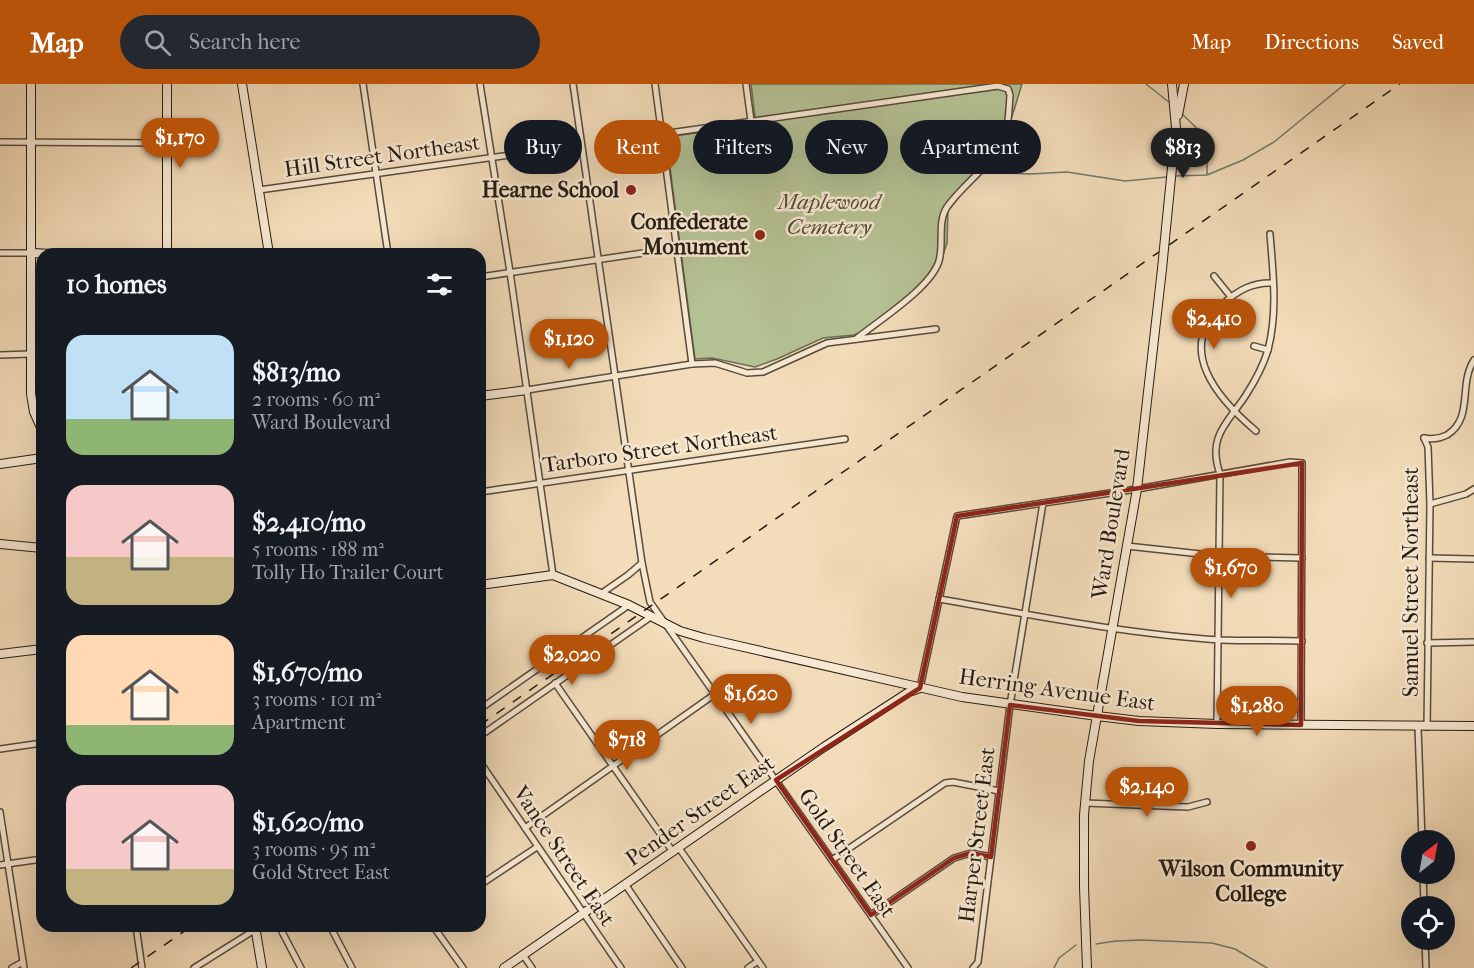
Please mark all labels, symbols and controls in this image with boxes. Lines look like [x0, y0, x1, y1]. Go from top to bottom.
search box [120, 15, 540, 69]
text: Map [30, 26, 84, 59]
icon: search [141, 26, 174, 59]
text: Search here [189, 29, 300, 55]
text: Map [1191, 30, 1231, 54]
text: Directions [1264, 30, 1359, 54]
text: Saved [1392, 30, 1444, 54]
pin: $1,170 [131, 118, 229, 169]
chip: Buy [504, 120, 582, 174]
chip: Rent [594, 120, 681, 174]
chip: Filters [693, 120, 793, 174]
chip: New [805, 120, 888, 174]
chip: Apartment [900, 120, 1041, 174]
text: $1,170 [155, 126, 205, 149]
pin: $813 [1147, 128, 1219, 179]
street label: Hill Street Northeast [282, 129, 482, 183]
text: $813 [1165, 136, 1201, 159]
place label: Hearne School [482, 177, 620, 203]
marker: Hearne School [624, 183, 638, 197]
park label: Maplewood Cemetery [776, 189, 883, 240]
place label: Confederate Monument [630, 209, 749, 260]
marker: Confederate Monument [753, 228, 767, 242]
icon: filters [423, 268, 456, 301]
text: 10 homes [66, 269, 167, 300]
pin: $2,410 [1165, 299, 1263, 350]
text: $2,410 [1186, 307, 1242, 330]
pin: $1,120 [520, 319, 618, 370]
text: $1,120 [544, 327, 594, 350]
text: $813/mo [252, 357, 340, 388]
icon: home [114, 359, 186, 431]
text: 2 rooms · 60 m² [252, 388, 380, 411]
text: Ward Boulevard [252, 411, 391, 434]
street label: Tarboro Street Northeast [541, 420, 779, 478]
street label: Ward Boulevard [1086, 446, 1136, 602]
street label: Samuel Street Northeast [1398, 467, 1424, 697]
text: $2,410/mo [252, 507, 366, 538]
icon: home [114, 509, 186, 581]
text: 5 rooms · 188 m² [252, 538, 384, 561]
pin: $1,670 [1182, 548, 1280, 599]
text: $1,670 [1204, 556, 1258, 579]
text: Tolly Ho Trailer Court [252, 561, 444, 584]
pin: $2,020 [523, 635, 621, 686]
text: $2,020 [543, 643, 601, 666]
text: $1,670/mo [252, 657, 363, 688]
icon: home [114, 659, 186, 731]
street label: Herring Avenue East [957, 663, 1157, 717]
pin: $1,620 [702, 674, 800, 725]
text: $1,620 [724, 682, 778, 705]
pin: $1,280 [1208, 686, 1306, 737]
text: 3 rooms · 101 m² [252, 688, 381, 711]
text: $1,280 [1230, 694, 1284, 717]
text: Apartment [252, 711, 346, 734]
pin: $718 [591, 720, 663, 771]
text: $718 [608, 728, 646, 751]
street label: Harper Street East [953, 746, 1001, 924]
street label: Pender Street East [621, 750, 780, 872]
pin: $2,140 [1098, 767, 1196, 818]
text: $2,140 [1119, 775, 1175, 798]
street label: Vance Street East [507, 780, 621, 931]
street label: Gold Street East [793, 783, 901, 923]
text: $1,620/mo [252, 807, 364, 838]
icon: home [114, 809, 186, 881]
north arrow [1401, 830, 1455, 884]
map controls [1401, 830, 1455, 950]
text: 3 rooms · 95 m² [252, 838, 375, 861]
marker: Wilson Community College [1244, 839, 1258, 853]
place label: Wilson Community College [1158, 856, 1344, 907]
text: Gold Street East [252, 861, 390, 884]
button: locate [1401, 896, 1455, 950]

